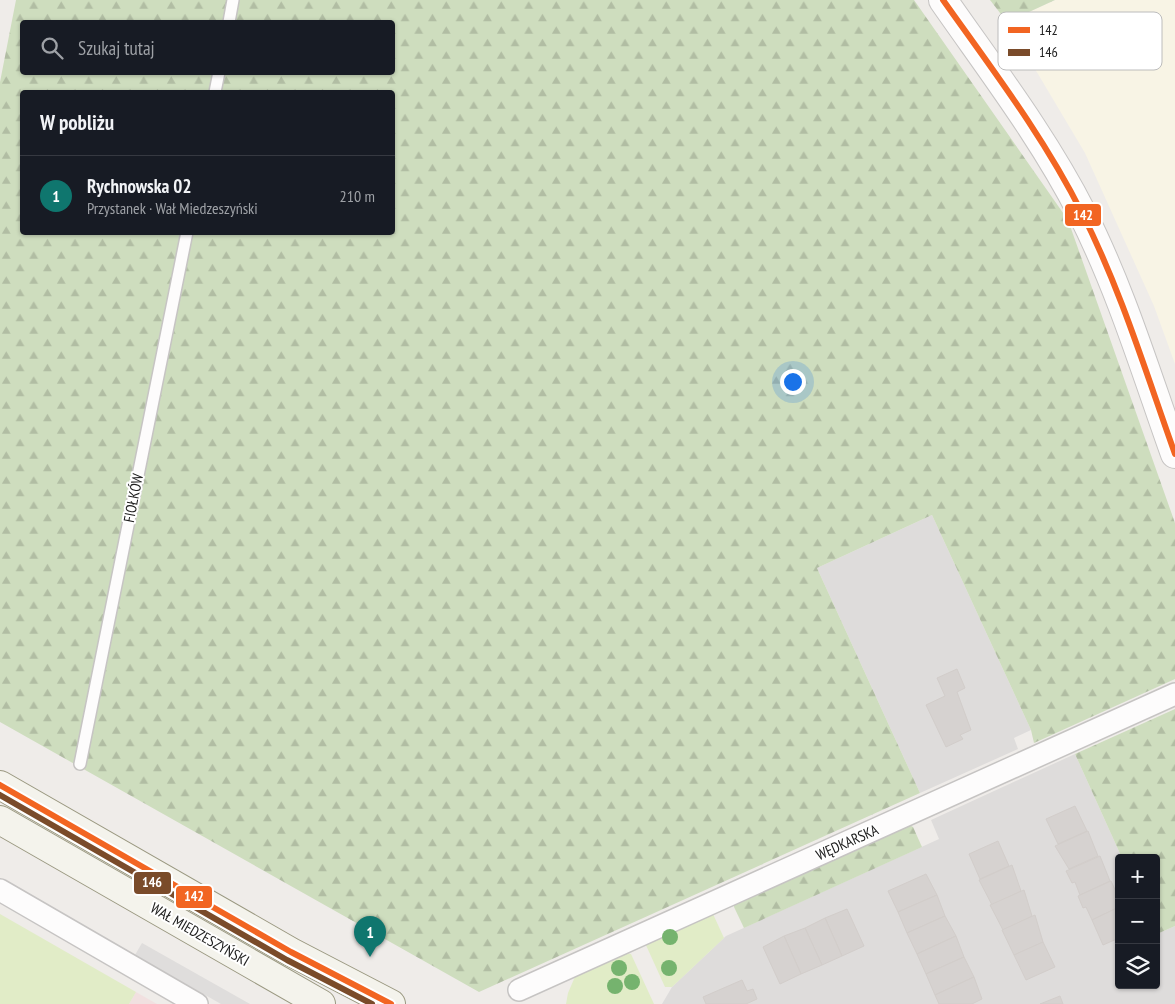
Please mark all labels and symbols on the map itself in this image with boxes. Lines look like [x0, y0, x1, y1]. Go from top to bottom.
legend [998, 12, 1162, 70]
text: 142 [1039, 21, 1058, 39]
text: 146 [1039, 43, 1058, 61]
line badge: 142 [1064, 203, 1102, 227]
text: 142 [1073, 206, 1093, 224]
your location [780, 369, 806, 395]
street label: FIOŁKÓW [119, 472, 147, 524]
street label: WĘDKARSKA [813, 819, 882, 864]
line badge: 146 [133, 871, 172, 895]
text: 146 [142, 873, 162, 891]
line badge: 142 [175, 885, 213, 909]
text: 142 [184, 887, 204, 905]
street label: WAŁ MIEDZESZYŃSKI [147, 898, 253, 970]
pin: 1 [354, 916, 386, 957]

